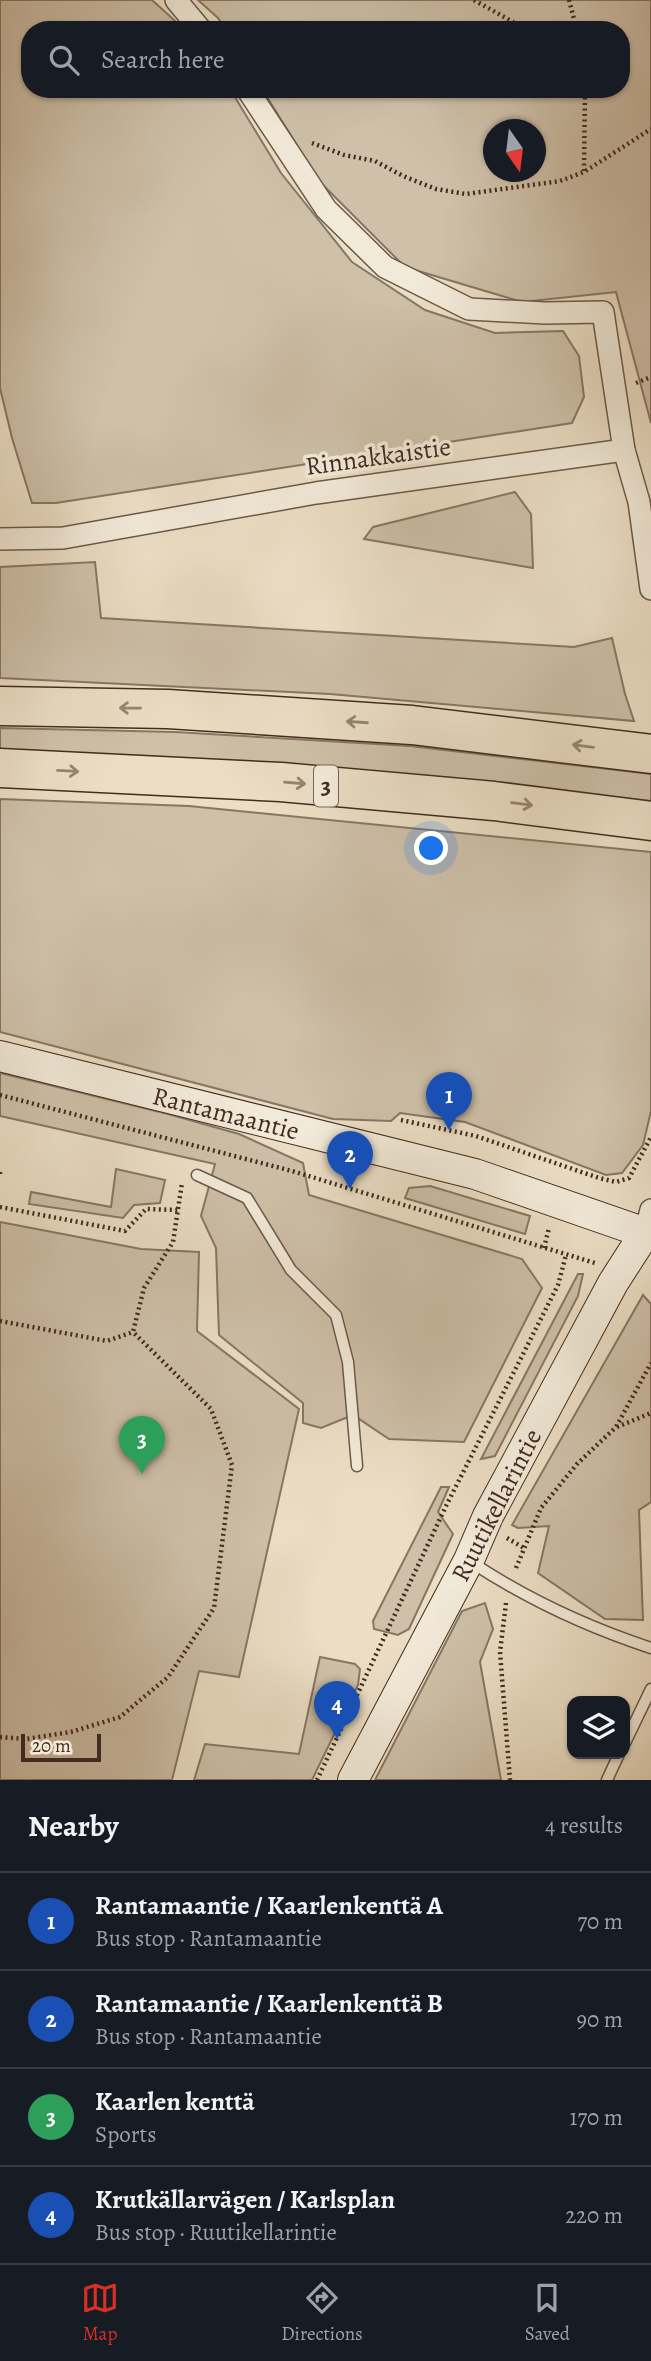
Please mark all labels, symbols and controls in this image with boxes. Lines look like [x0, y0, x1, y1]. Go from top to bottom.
search box [21, 21, 630, 98]
icon: search [45, 41, 83, 79]
text: Search here [101, 42, 225, 77]
north arrow [483, 119, 546, 182]
street label: Rinnakkaistie [303, 429, 453, 484]
one-way arrow [119, 701, 142, 715]
one-way arrow [346, 715, 369, 728]
one-way arrow [572, 739, 595, 752]
one-way arrow [56, 764, 79, 777]
road number: 3 [314, 766, 338, 806]
one-way arrow [284, 777, 306, 790]
one-way arrow [510, 798, 533, 811]
your location [414, 831, 448, 865]
pin: 1 [426, 1072, 472, 1130]
street label: Rantamaantie [149, 1078, 303, 1149]
pin: 2 [327, 1131, 373, 1189]
pin: 3 [119, 1416, 165, 1474]
street label: Ruutikellarintie [443, 1423, 550, 1588]
pin: 4 [314, 1681, 360, 1739]
map controls [567, 1696, 630, 1759]
button: layers [567, 1696, 630, 1759]
scale bar [21, 1731, 102, 1763]
text: 20 m [32, 1733, 71, 1759]
text: Nearby [28, 1806, 119, 1846]
text: 4 results [545, 1810, 623, 1841]
text: Rantamaantie / Kaarlenkenttä A [95, 1888, 443, 1923]
text: 1 [47, 1906, 55, 1937]
text: 70 m [577, 1906, 623, 1937]
text: Bus stop · Rantamaantie [95, 1923, 322, 1954]
text: Rantamaantie / Kaarlenkenttä B [95, 1986, 443, 2021]
text: 2 [45, 2004, 57, 2035]
text: 90 m [577, 2004, 623, 2035]
text: Bus stop · Rantamaantie [95, 2021, 322, 2052]
text: Kaarlen kenttä [95, 2084, 255, 2119]
text: 3 [46, 2102, 56, 2133]
text: 170 m [570, 2102, 623, 2133]
text: Sports [95, 2119, 156, 2150]
text: Krutkällarvägen / Karlsplan [95, 2182, 395, 2217]
text: 4 [46, 2200, 56, 2231]
text: 220 m [565, 2200, 623, 2231]
text: Bus stop · Ruutikellarintie [95, 2217, 337, 2248]
tab: Map [81, 2279, 119, 2347]
tab: Directions [281, 2279, 363, 2347]
tab: Saved [525, 2279, 570, 2347]

